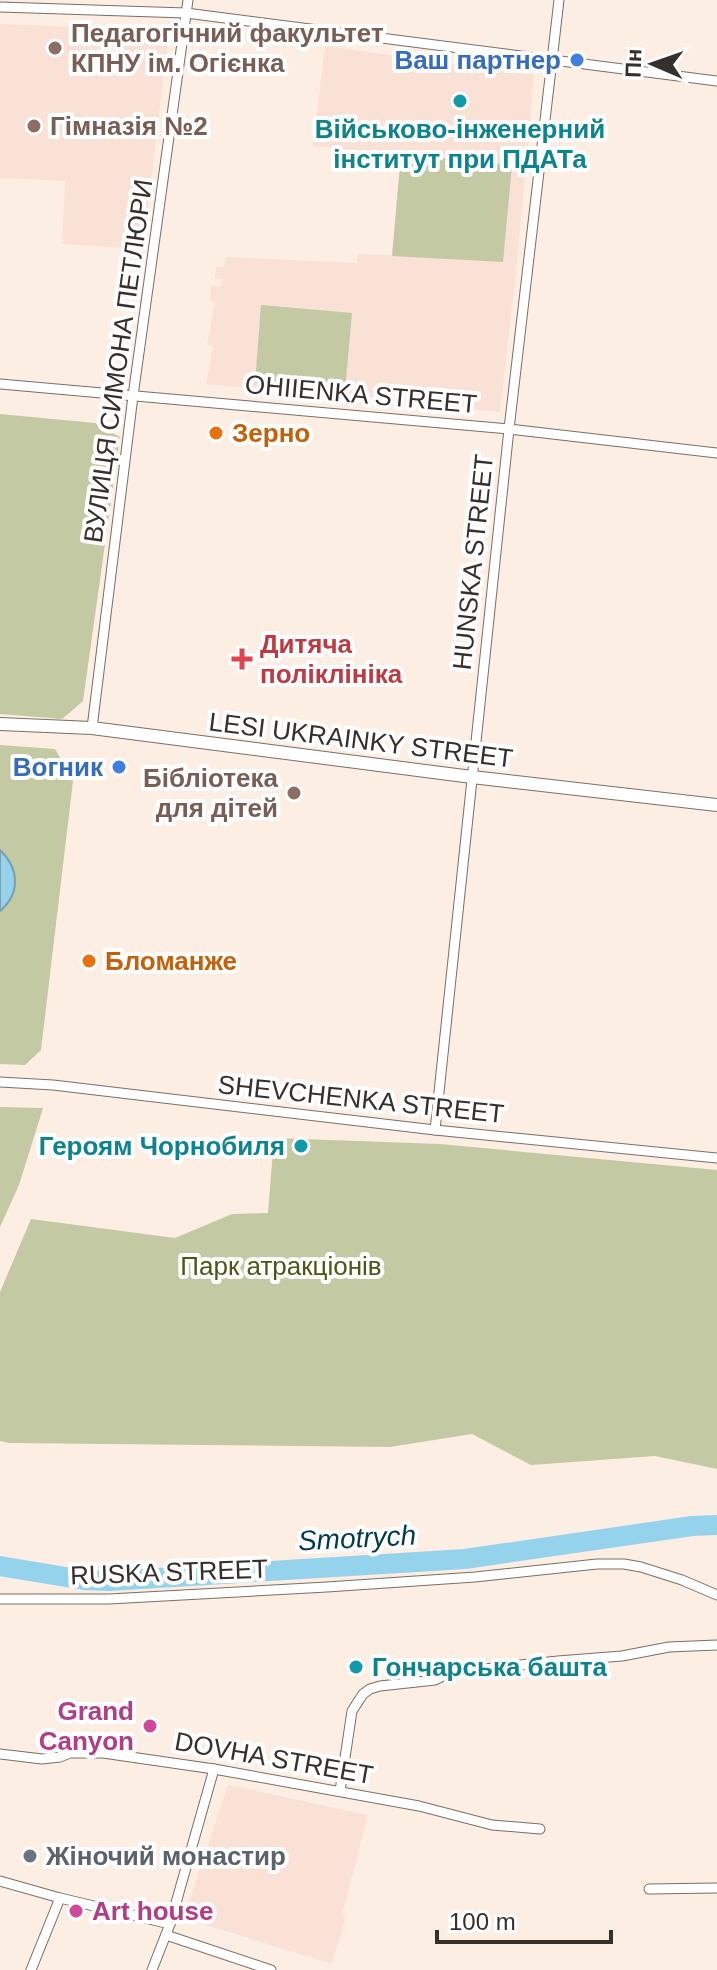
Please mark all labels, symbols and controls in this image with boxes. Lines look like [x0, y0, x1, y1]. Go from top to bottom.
place label: Педагогічний факультет КПНУ ім. Огієнка [71, 18, 384, 78]
north arrow [613, 24, 693, 104]
marker: Педагогічний факультет КПНУ ім. Огієнка [46, 39, 64, 57]
place label: Ваш партнер [394, 45, 561, 75]
text: Пн [621, 48, 647, 78]
marker: Ваш партнер [568, 51, 586, 69]
marker: Військово-інженерний інститут при ПДАТа [451, 92, 469, 110]
place label: Гімназія №2 [50, 111, 208, 141]
place label: Військово-інженерний інститут при ПДАТа [315, 114, 605, 174]
marker: Гімназія №2 [25, 117, 43, 135]
street label: ВУЛИЦЯ СИМОНА ПЕТЛЮРИ [78, 177, 158, 545]
street label: OHIIENKA STREET [244, 369, 478, 419]
place label: Зерно [232, 418, 310, 448]
marker: Зерно [207, 424, 225, 442]
street label: HUNSKA STREET [447, 453, 499, 671]
place label: Дитяча поліклініка [260, 629, 403, 689]
marker: Дитяча поліклініка [231, 648, 253, 670]
street label: LESI UKRAINKY STREET [207, 706, 515, 774]
place label: Вогник [13, 752, 104, 782]
marker: Вогник [110, 758, 128, 776]
place label: Бібліотека для дітей [143, 763, 279, 823]
marker: Бібліотека для дітей [285, 784, 303, 802]
place label: Бломанже [105, 946, 237, 976]
marker: Бломанже [80, 952, 98, 970]
street label: SHEVCHENKA STREET [216, 1069, 506, 1129]
place label: Героям Чорнобиля [39, 1131, 285, 1161]
marker: Героям Чорнобиля [292, 1137, 310, 1155]
park label: Парк атракціонів [180, 1251, 382, 1281]
water label: Smotrych [297, 1519, 417, 1557]
street label: RUSKA STREET [70, 1554, 269, 1590]
place label: Гончарська башта [372, 1652, 608, 1682]
marker: Гончарська башта [347, 1658, 365, 1676]
place label: Grand Canyon [39, 1696, 134, 1756]
marker: Grand Canyon [141, 1717, 159, 1735]
street label: DOVHA STREET [173, 1726, 376, 1790]
place label: Жіночий монастир [45, 1841, 286, 1871]
marker: Жіночий монастир [21, 1847, 39, 1865]
scale bar [437, 1894, 611, 1944]
place label: Art house [92, 1896, 213, 1926]
marker: Art house [67, 1902, 85, 1920]
text: 100 m [449, 1908, 516, 1935]

